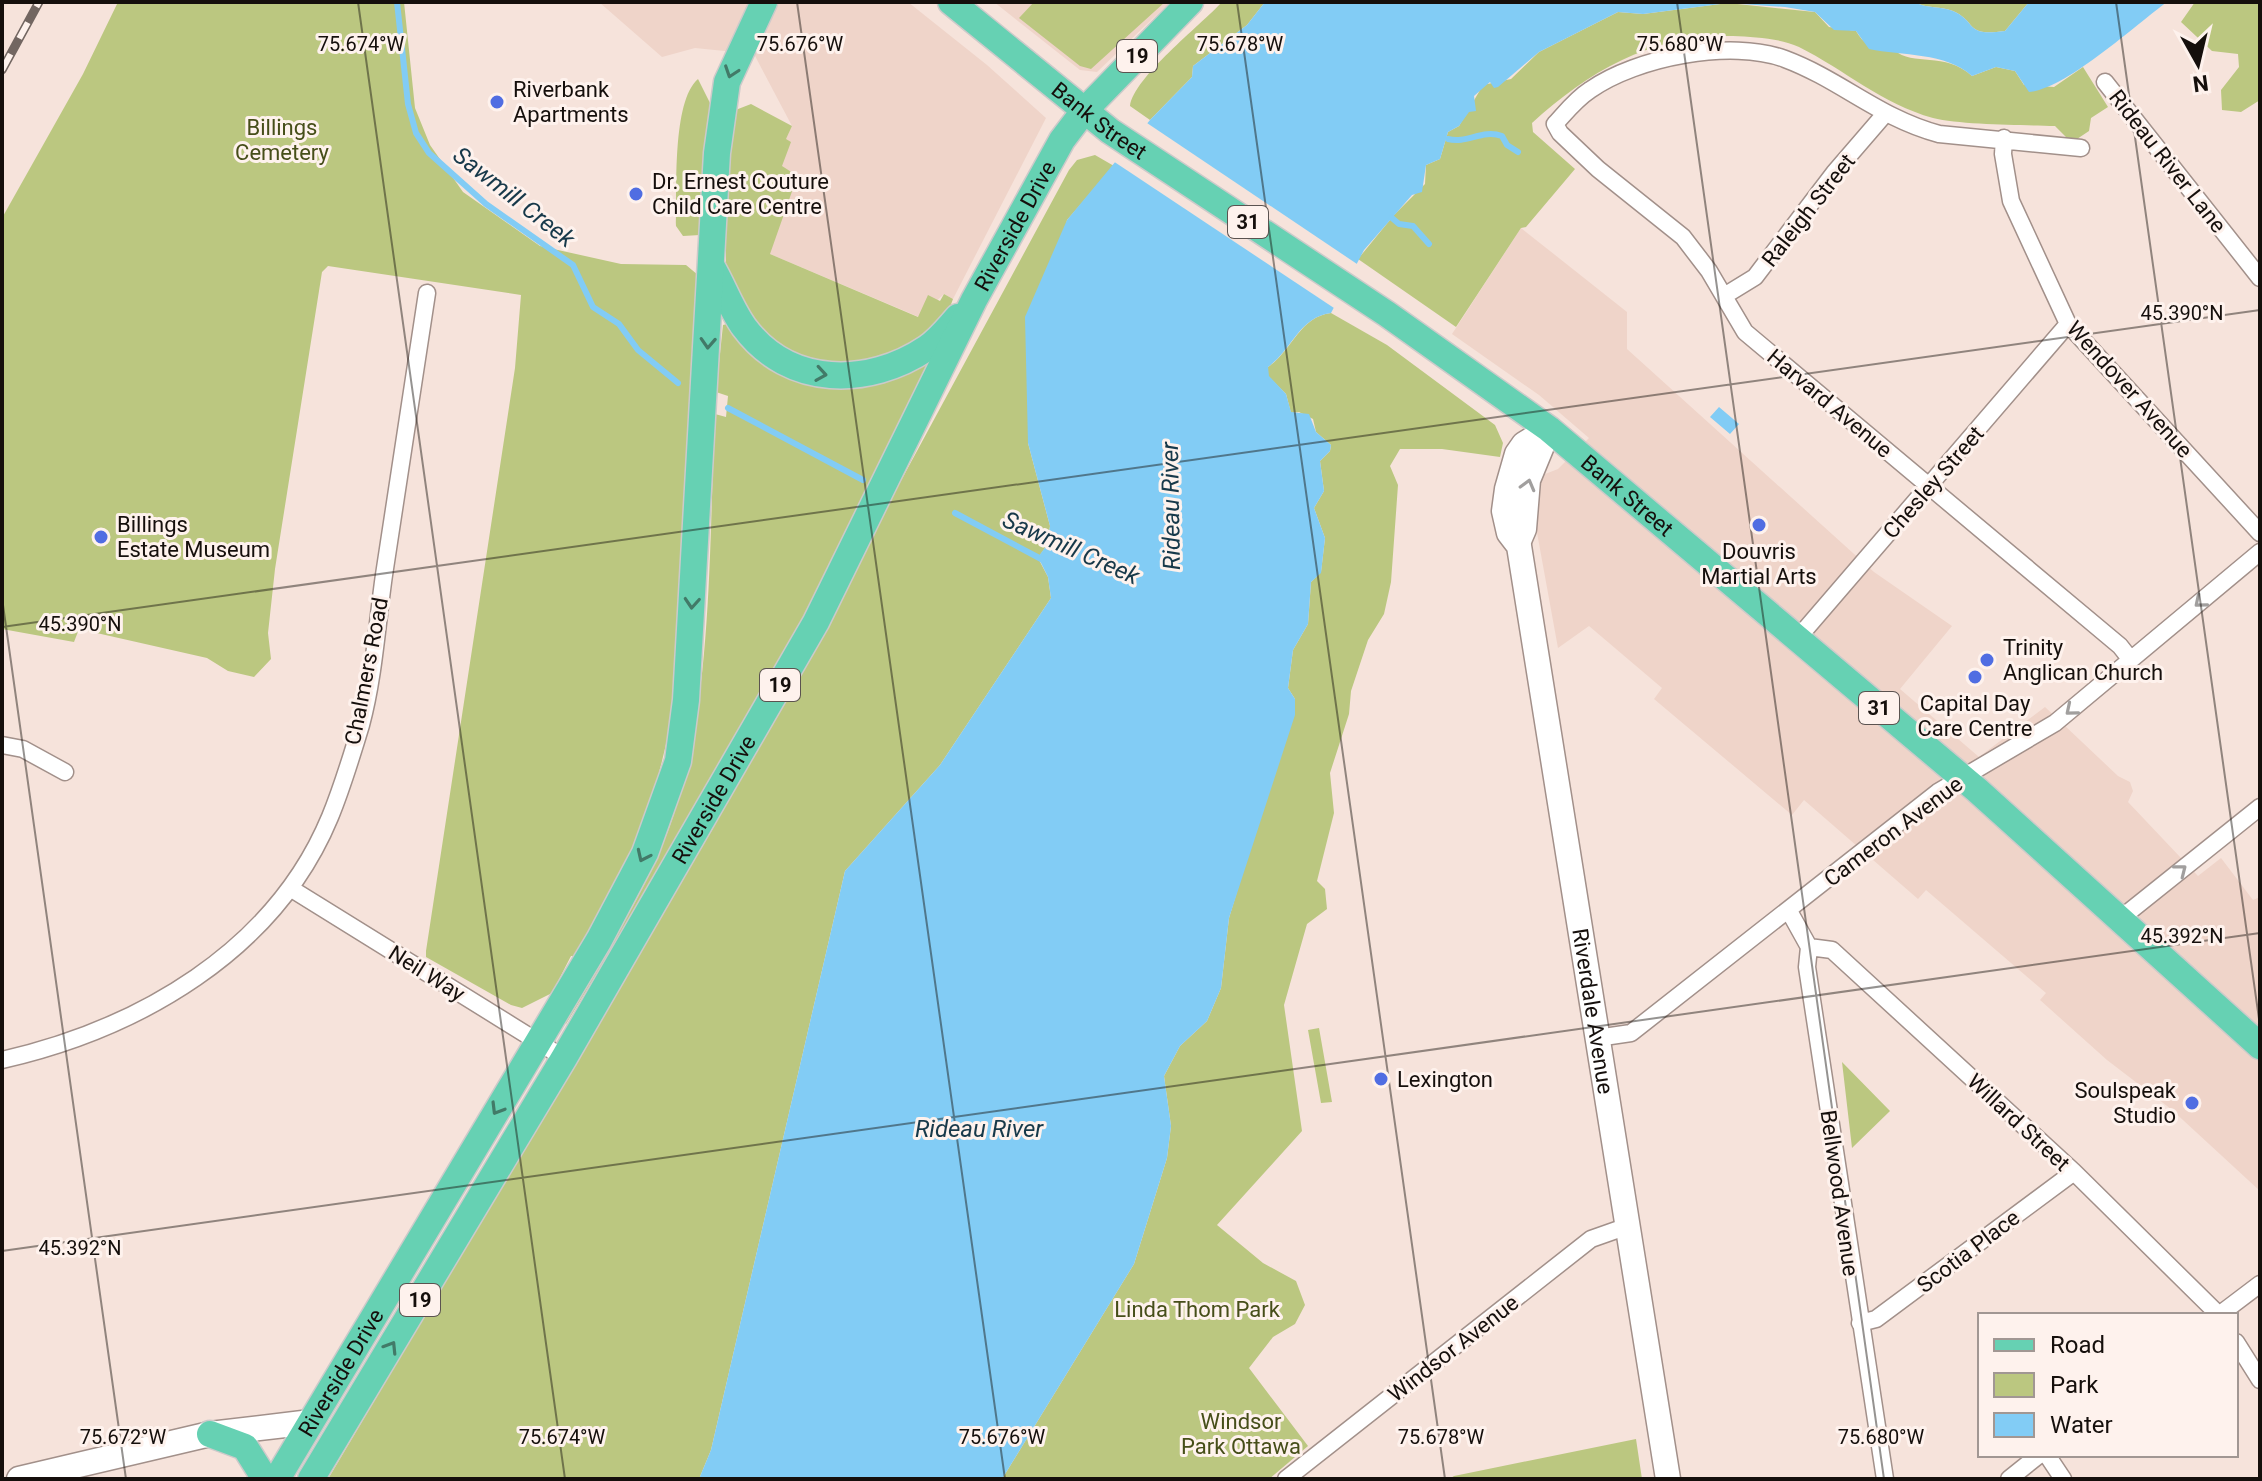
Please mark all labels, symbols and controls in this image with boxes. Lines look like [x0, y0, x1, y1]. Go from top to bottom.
north arrow [2158, 24, 2238, 104]
text: 75.674°W [318, 32, 405, 56]
text: 75.676°W [757, 32, 844, 56]
text: 75.678°W [1197, 32, 1284, 56]
text: 75.680°W [1637, 32, 1724, 56]
road number: 19 [1117, 40, 1157, 72]
one-way arrow [725, 65, 741, 79]
text: N [2191, 70, 2210, 97]
place label: Riverbank Apartments [513, 77, 629, 127]
street label: Bank Street [1047, 77, 1151, 165]
street label: Rideau River Lane [2104, 85, 2231, 238]
marker: Riverbank Apartments [488, 93, 506, 111]
park label: Billings Cemetery [235, 115, 330, 165]
water label: Sawmill Creek [448, 141, 581, 254]
street label: Raleigh Street [1757, 149, 1860, 272]
street label: Riverside Drive [969, 157, 1061, 295]
place label: Dr. Ernest Couture Child Care Centre [652, 169, 829, 219]
marker: Dr. Ernest Couture Child Care Centre [627, 185, 645, 203]
road number: 31 [1228, 206, 1268, 238]
text: 45.390°N [2140, 301, 2224, 325]
street label: Wendover Avenue [2062, 316, 2197, 463]
one-way arrow [699, 337, 716, 350]
street label: Harvard Avenue [1762, 344, 1897, 463]
one-way arrow [814, 365, 828, 382]
street label: Chesley Street [1878, 421, 1989, 543]
water label: Rideau River [1156, 441, 1186, 570]
street label: Bank Street [1576, 450, 1678, 541]
one-way arrow [1519, 478, 1536, 492]
water label: Sawmill Creek [998, 505, 1145, 591]
place label: Billings Estate Museum [117, 512, 270, 562]
marker: Douvris Martial Arts [1750, 516, 1768, 534]
marker: Billings Estate Museum [92, 528, 110, 546]
place label: Douvris Martial Arts [1701, 539, 1817, 589]
one-way arrow [2195, 592, 2209, 607]
street label: Chalmers Road [340, 595, 393, 747]
one-way arrow [684, 597, 701, 610]
text: 45.390°N [38, 612, 122, 636]
place label: Trinity Anglican Church [2003, 635, 2163, 685]
marker: Trinity Anglican Church [1978, 651, 1996, 669]
marker: Capital Day Care Centre [1966, 668, 1984, 686]
road number: 19 [760, 669, 800, 701]
place label: Capital Day Care Centre [1918, 691, 2032, 741]
road number: 31 [1859, 692, 1899, 724]
one-way arrow [2065, 700, 2080, 715]
street label: Riverside Drive [667, 731, 761, 868]
street label: Cameron Avenue [1819, 771, 1967, 892]
one-way arrow [637, 847, 653, 862]
one-way arrow [2172, 865, 2186, 880]
text: 45.392°N [2140, 924, 2224, 948]
street label: Riverdale Avenue [1567, 927, 1618, 1096]
street label: Neil Way [384, 940, 470, 1007]
place label: Lexington [1397, 1067, 1493, 1092]
street label: Willard Street [1962, 1069, 2075, 1176]
marker: Lexington [1372, 1070, 1390, 1088]
place label: Soulspeak Studio [2074, 1078, 2177, 1128]
marker: Soulspeak Studio [2183, 1094, 2201, 1112]
one-way arrow [491, 1100, 507, 1115]
street label: Bellwood Avenue [1815, 1108, 1864, 1278]
water label: Rideau River [915, 1115, 1044, 1143]
street label: Scotia Place [1912, 1205, 2024, 1298]
text: 45.392°N [38, 1236, 122, 1260]
road number: 19 [400, 1284, 440, 1316]
street label: Windsor Avenue [1383, 1290, 1523, 1407]
park label: Linda Thom Park [1114, 1297, 1281, 1322]
street label: Riverside Drive [293, 1304, 389, 1441]
legend [1978, 1313, 2238, 1457]
text: Road [2050, 1331, 2105, 1359]
one-way arrow [381, 1341, 396, 1356]
text: Park [2050, 1371, 2099, 1399]
park label: Windsor Park Ottawa [1181, 1409, 1301, 1459]
text: Water [2050, 1411, 2113, 1439]
text: 75.672°W [80, 1425, 167, 1449]
text: 75.674°W [519, 1425, 606, 1449]
text: 75.676°W [959, 1425, 1046, 1449]
text: 75.678°W [1398, 1425, 1485, 1449]
text: 75.680°W [1838, 1425, 1925, 1449]

